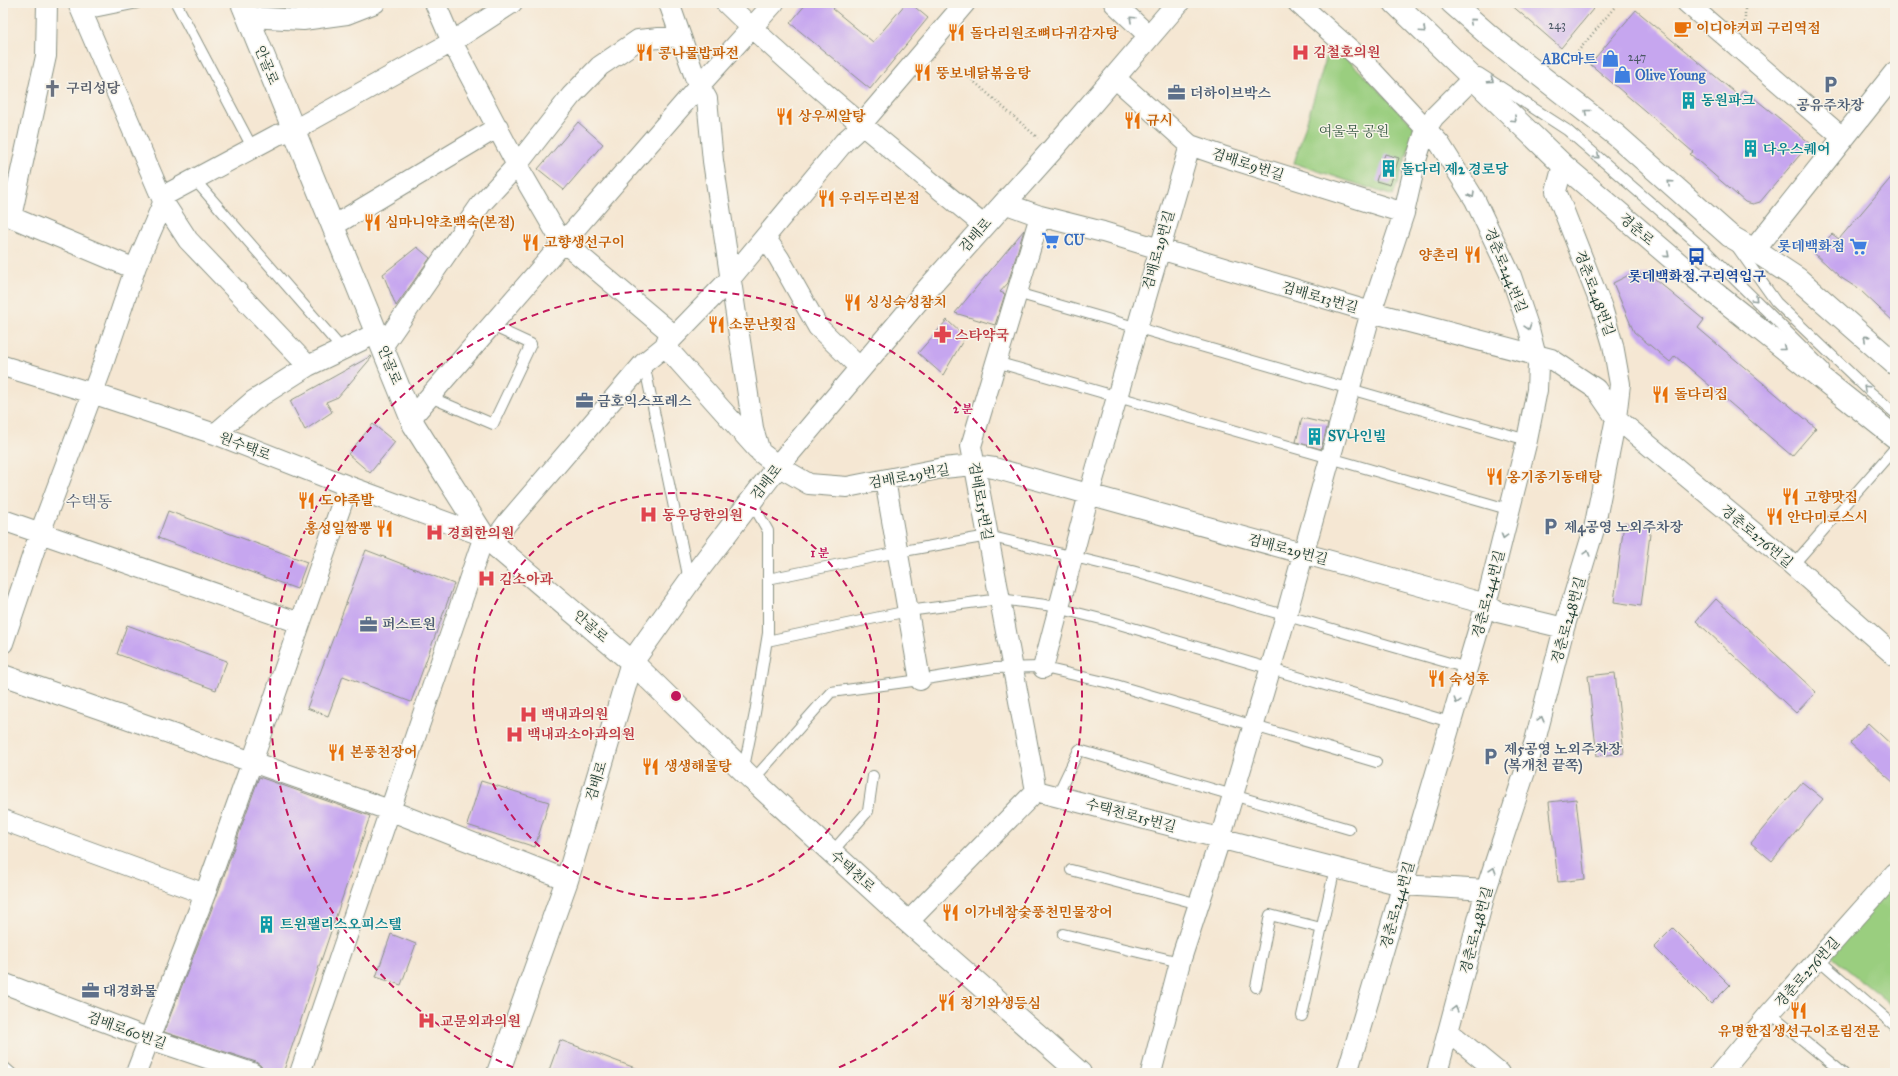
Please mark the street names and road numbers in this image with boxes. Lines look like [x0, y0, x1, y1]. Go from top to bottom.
street label: 안골로 [251, 43, 282, 88]
street label: 검배로9번길 [1209, 145, 1286, 184]
street label: 검배로29번길 [1139, 208, 1178, 292]
street label: 경춘로 [1616, 210, 1658, 249]
street label: 검배로 [955, 214, 996, 256]
street label: 경춘로244번길 [1481, 225, 1530, 315]
street label: 경춘로248번길 [1571, 248, 1618, 338]
street label: 검배로13번길 [1280, 278, 1360, 317]
street label: 안골로 [374, 343, 405, 388]
street label: 원수택로 [217, 429, 274, 464]
street label: 검배로15번길 [965, 460, 996, 542]
street label: 검배로 [747, 461, 786, 504]
street label: 검배로29번길 [867, 461, 951, 492]
street label: 경춘로276번길 [1717, 501, 1796, 571]
street label: 검배로29번길 [1246, 531, 1330, 568]
street label: 경춘로244번길 [1469, 548, 1508, 640]
street label: 경춘로248번길 [1548, 575, 1589, 666]
street label: 안골로 [570, 607, 612, 646]
street label: 검배로 [582, 759, 611, 803]
street label: 수택천로15번길 [1084, 795, 1178, 836]
street label: 수택천로 [827, 847, 879, 896]
street label: 경춘로244번길 [1377, 859, 1418, 951]
street label: 경춘로248번길 [1457, 885, 1496, 976]
street label: 경춘로276번길 [1771, 934, 1843, 1011]
street label: 검배로60번길 [85, 1008, 169, 1053]

